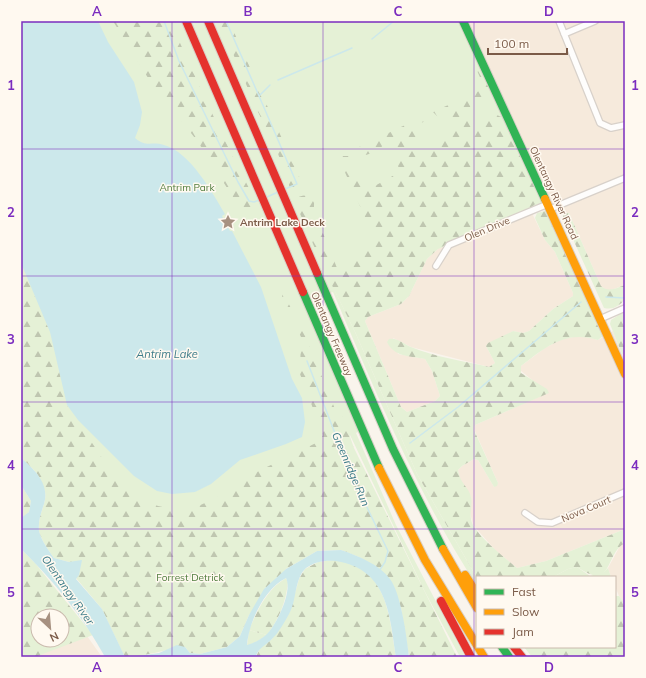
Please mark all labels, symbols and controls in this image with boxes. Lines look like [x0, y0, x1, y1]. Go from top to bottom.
text: A [92, 3, 102, 19]
text: B [244, 3, 253, 19]
text: C [394, 3, 403, 19]
text: D [544, 3, 554, 19]
scale bar [488, 30, 567, 56]
text: 100 m [494, 36, 529, 51]
text: 1 [7, 77, 15, 93]
text: 1 [631, 77, 639, 93]
street label: Olentangy River Road [527, 144, 581, 242]
park label: Antrim Park [159, 181, 215, 194]
text: 2 [7, 204, 15, 220]
text: 2 [631, 204, 639, 220]
place icon: Antrim Lake Deck [219, 213, 237, 231]
street label: Olen Drive [462, 214, 512, 244]
place label: Antrim Lake Deck [240, 216, 325, 229]
street label: Olentangy Freeway [308, 290, 356, 379]
text: 3 [7, 331, 15, 347]
text: 3 [631, 331, 639, 347]
water label: Antrim Lake [135, 347, 198, 361]
water label: Greenridge Run [329, 430, 373, 508]
text: 4 [7, 457, 15, 473]
text: 4 [631, 457, 639, 473]
street label: Nova Court [559, 493, 613, 525]
water label: Olentangy River [39, 553, 98, 628]
park label: Forrest Detrick [156, 571, 225, 584]
legend [476, 576, 616, 648]
text: 5 [7, 584, 15, 600]
text: Fast [512, 584, 536, 599]
text: 5 [631, 584, 639, 600]
text: Slow [512, 604, 540, 619]
north arrow [30, 608, 70, 648]
text: Jam [512, 624, 534, 639]
text: N [48, 629, 61, 645]
text: A [92, 659, 102, 675]
text: B [244, 659, 253, 675]
text: C [394, 659, 403, 675]
text: D [544, 659, 554, 675]

